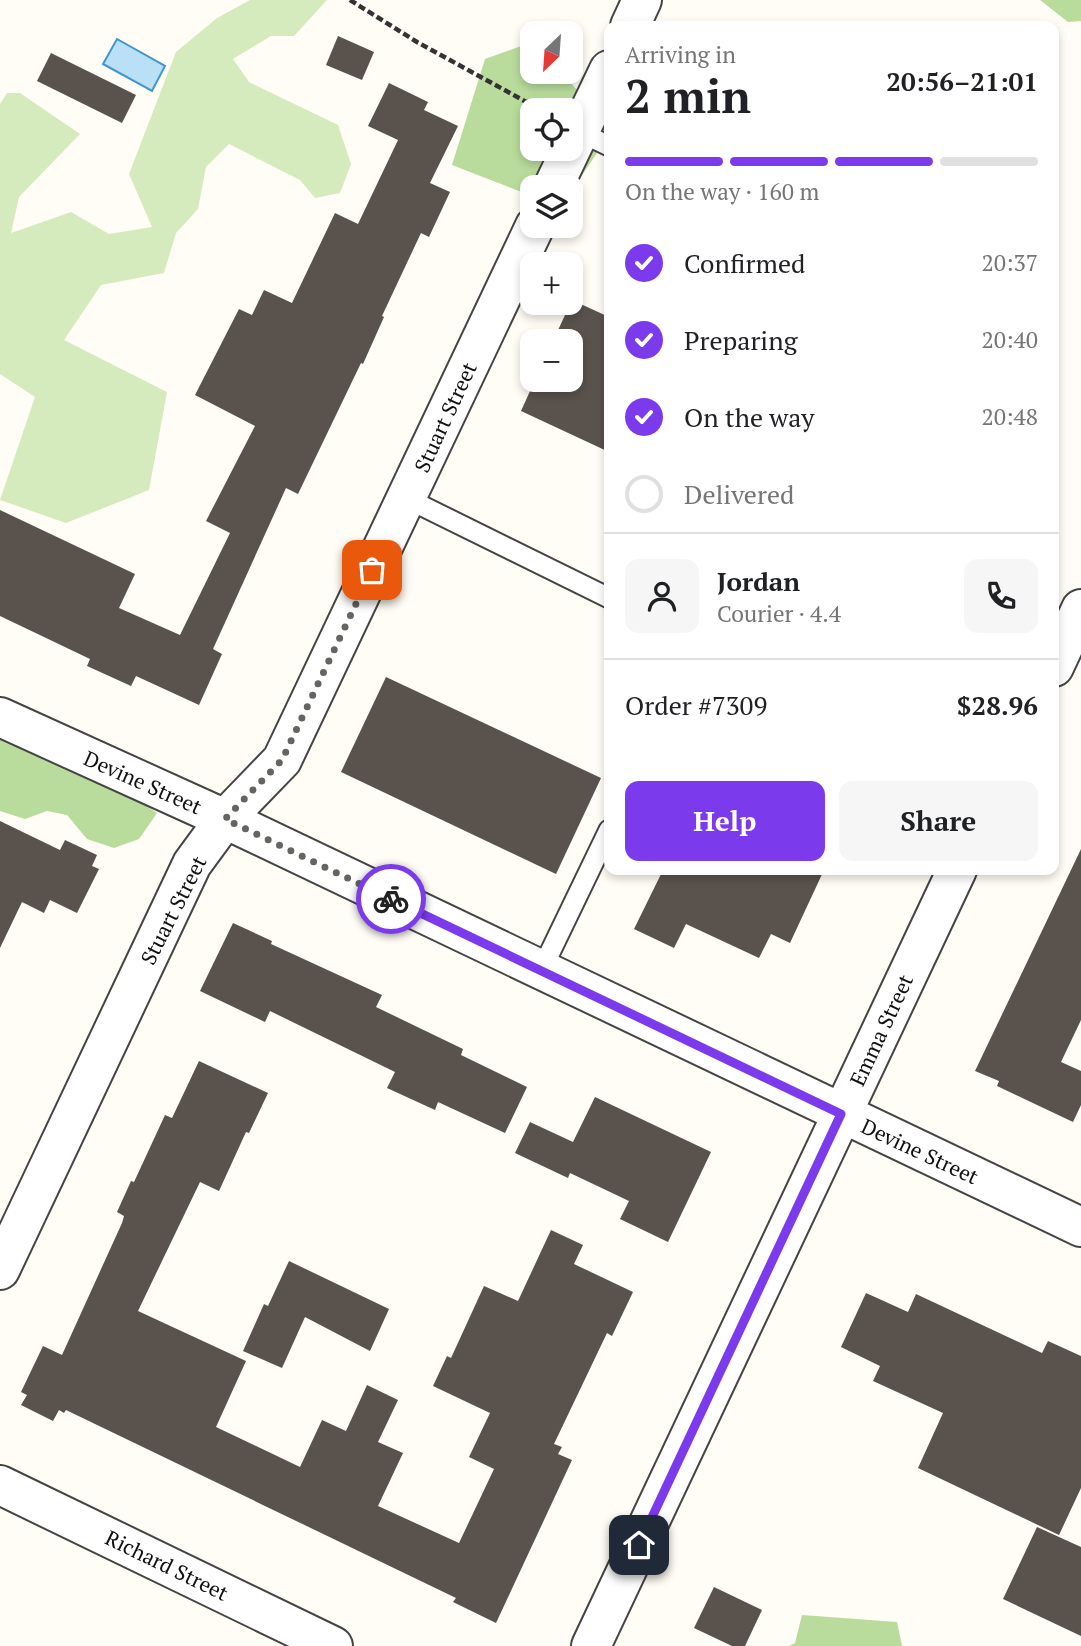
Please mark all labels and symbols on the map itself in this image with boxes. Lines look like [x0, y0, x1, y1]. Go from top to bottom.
north arrow [520, 21, 583, 84]
street label: Stuart Street [407, 357, 483, 477]
pin [342, 540, 402, 600]
street label: Devine Street [80, 744, 207, 821]
street label: Stuart Street [134, 851, 213, 969]
courier [356, 864, 426, 934]
street label: Emma Street [843, 969, 919, 1090]
street label: Devine Street [857, 1112, 983, 1190]
pin [609, 1515, 669, 1575]
street label: Richard Street [101, 1523, 233, 1607]

